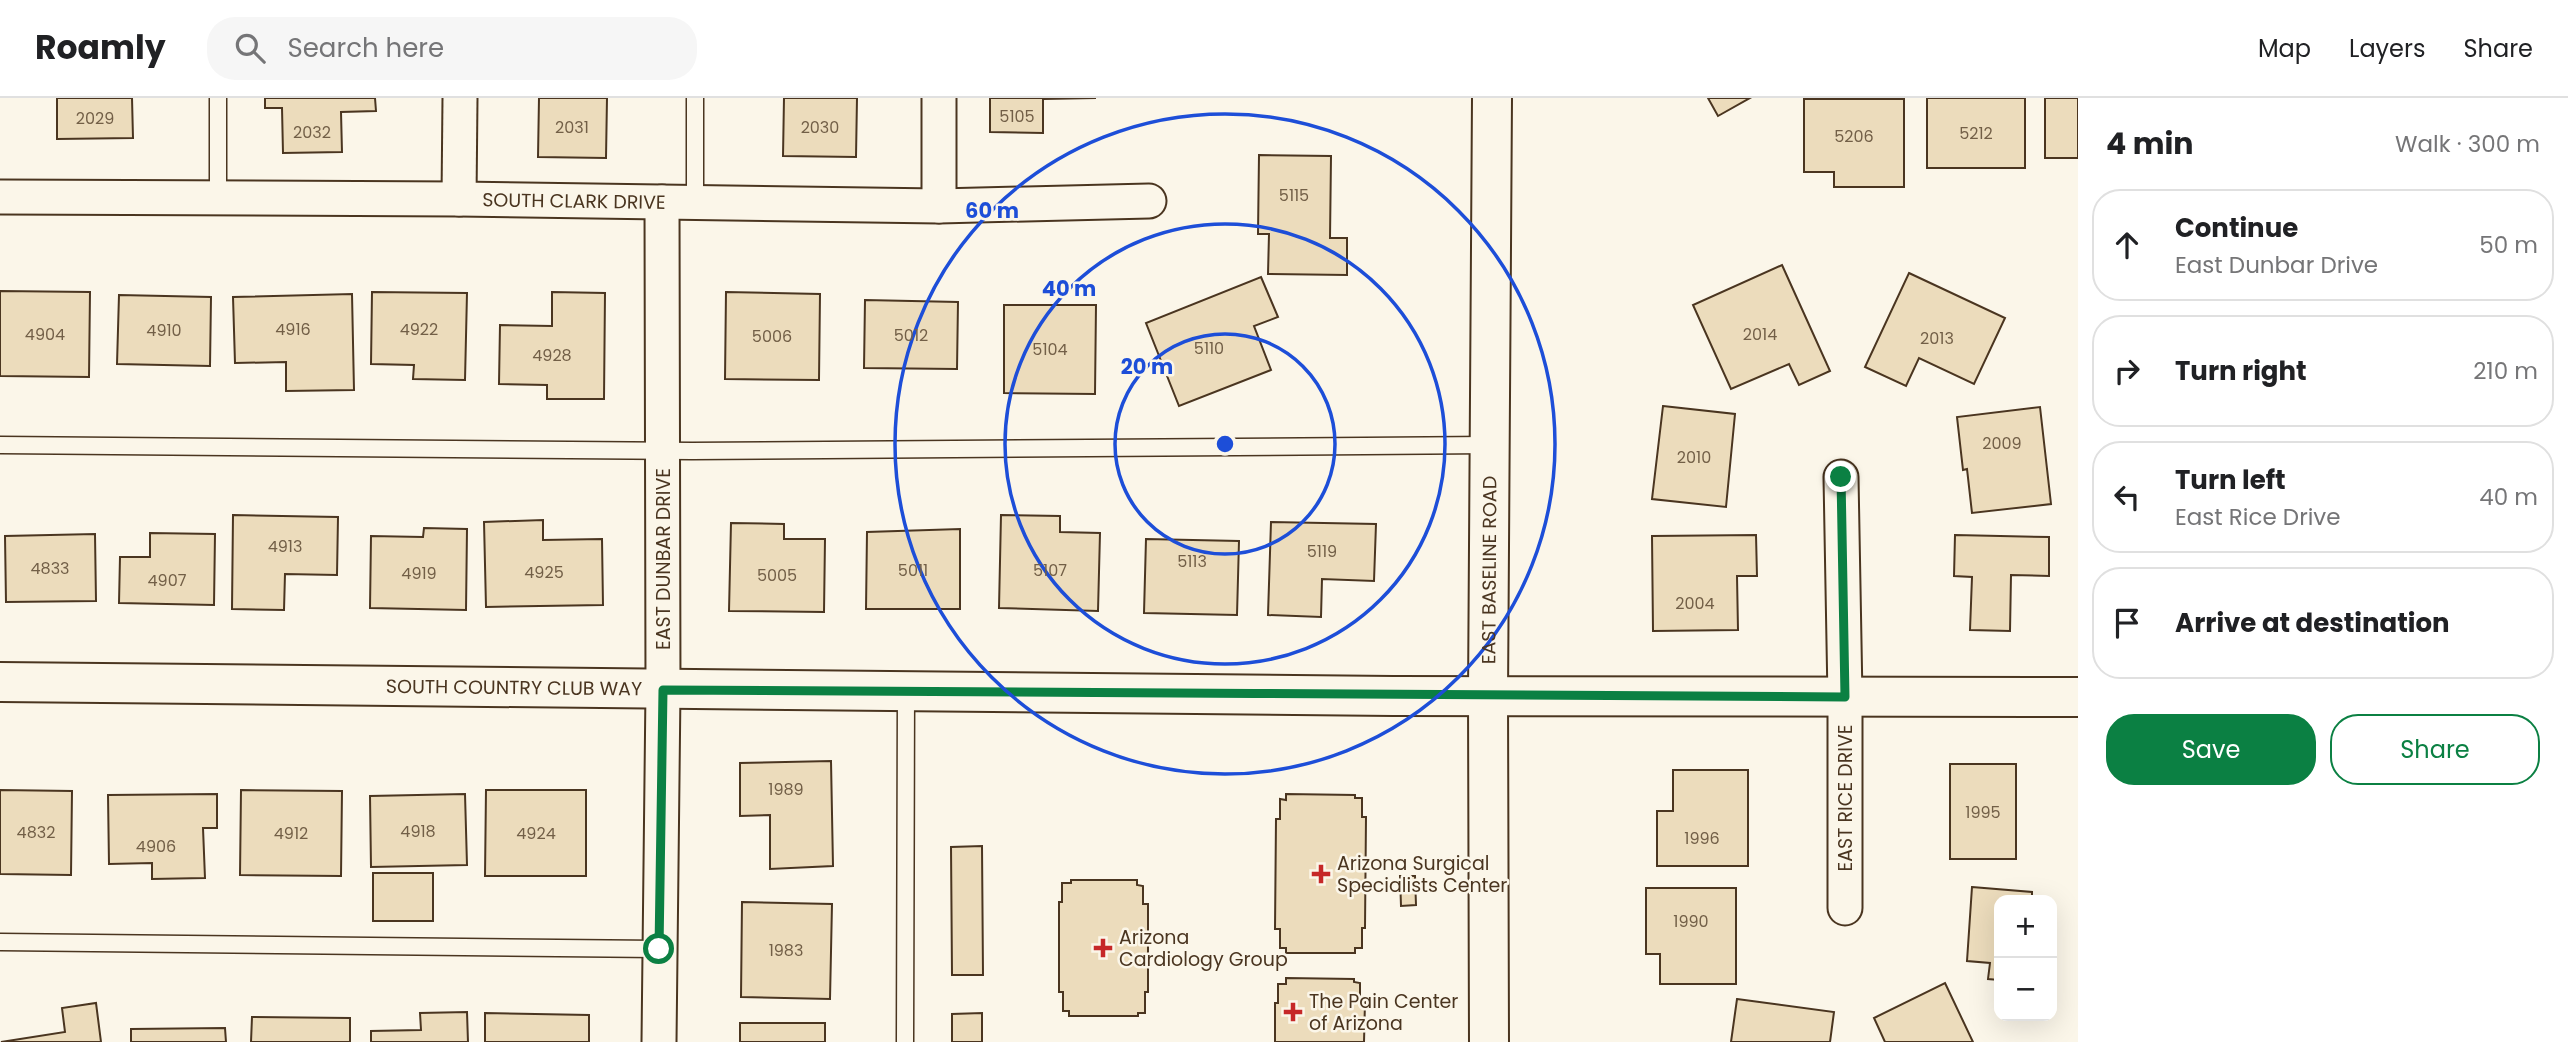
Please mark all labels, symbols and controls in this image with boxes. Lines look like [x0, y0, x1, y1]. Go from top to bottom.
search box [207, 17, 697, 80]
text: Roamly [35, 24, 165, 71]
icon: search [231, 29, 269, 67]
text: Search here [287, 30, 444, 66]
text: Map [2258, 32, 2311, 65]
text: Layers [2349, 32, 2425, 65]
text: Share [2463, 32, 2533, 65]
house number: 5105 [999, 105, 1035, 128]
house number: 2029 [76, 107, 114, 130]
house number: 2031 [555, 116, 589, 139]
house number: 2030 [801, 116, 839, 139]
house number: 2032 [293, 121, 331, 144]
house number: 5212 [1959, 122, 1993, 145]
text: 4 min [2106, 122, 2194, 165]
house number: 5206 [1834, 125, 1874, 148]
text: Walk · 300 m [2395, 128, 2540, 160]
house number: 5115 [1279, 184, 1309, 207]
street label: SOUTH CLARK DRIVE [482, 186, 666, 216]
text: 60 m [965, 196, 1019, 225]
text: Continue [2175, 210, 2298, 246]
icon: ahead [2108, 226, 2146, 264]
text: 50 m [2479, 229, 2538, 261]
text: East Dunbar Drive [2175, 249, 2378, 281]
text: 40 m [1042, 274, 1096, 303]
house number: 4916 [275, 318, 311, 341]
house number: 4922 [400, 318, 438, 341]
house number: 4910 [146, 319, 182, 342]
house number: 4904 [25, 323, 65, 346]
house number: 2014 [1743, 323, 1777, 346]
house number: 5012 [894, 324, 928, 347]
house number: 5006 [752, 325, 792, 348]
house number: 2013 [1920, 327, 1954, 350]
house number: 5110 [1194, 337, 1224, 360]
house number: 5104 [1032, 338, 1068, 361]
house number: 4928 [532, 344, 572, 367]
text: 20 m [1121, 352, 1173, 381]
icon: right [2108, 352, 2146, 390]
text: Turn right [2175, 353, 2307, 389]
text: 210 m [2473, 355, 2538, 387]
centre of rings [1213, 432, 1237, 456]
house number: 2009 [1982, 432, 2022, 455]
house number: 2010 [1677, 446, 1711, 469]
route end [1825, 461, 1856, 492]
text: Turn left [2175, 462, 2286, 498]
street label: EAST DUNBAR DRIVE [650, 468, 677, 650]
street label: EAST BASELINE ROAD [1475, 476, 1503, 664]
icon: left [2108, 478, 2146, 516]
text: 40 m [2479, 481, 2538, 513]
text: East Rice Drive [2175, 501, 2341, 533]
house number: 4913 [268, 535, 302, 558]
house number: 5119 [1307, 540, 1337, 563]
house number: 5113 [1177, 550, 1207, 573]
house number: 4833 [30, 557, 70, 580]
house number: 5011 [898, 559, 928, 582]
house number: 5107 [1033, 559, 1067, 582]
house number: 4925 [524, 561, 564, 584]
house number: 4919 [401, 562, 437, 585]
house number: 5005 [757, 564, 797, 587]
house number: 4907 [148, 569, 187, 592]
house number: 2004 [1675, 592, 1715, 615]
icon: arrive [2108, 604, 2146, 642]
text: Arrive at destination [2175, 605, 2450, 641]
street label: SOUTH COUNTRY CLUB WAY [386, 673, 642, 702]
button: Save [2106, 714, 2316, 785]
button: Share [2330, 714, 2540, 785]
street label: EAST RICE DRIVE [1832, 724, 1859, 872]
house number: 1989 [768, 778, 804, 801]
house number: 1995 [1965, 801, 2001, 824]
house number: 4918 [400, 820, 436, 843]
house number: 4832 [17, 821, 55, 844]
house number: 4912 [274, 822, 308, 845]
house number: 4924 [516, 822, 556, 845]
house number: 1996 [1684, 827, 1720, 850]
house number: 4906 [136, 835, 176, 858]
place label: Arizona Surgical Specialists Center [1337, 850, 1507, 899]
marker: Arizona Surgical Specialists Center [1311, 864, 1331, 884]
map controls [1994, 895, 2057, 1021]
button: + [1994, 895, 2057, 958]
house number: 1990 [1673, 910, 1709, 933]
place label: Arizona Cardiology Group [1119, 924, 1288, 973]
route start [643, 933, 674, 964]
marker: Arizona Cardiology Group [1093, 938, 1113, 958]
house number: 1983 [769, 939, 803, 962]
button: − [1994, 958, 2057, 1021]
place label: The Pain Center of Arizona [1309, 988, 1458, 1037]
marker: The Pain Center of Arizona [1283, 1002, 1303, 1022]

